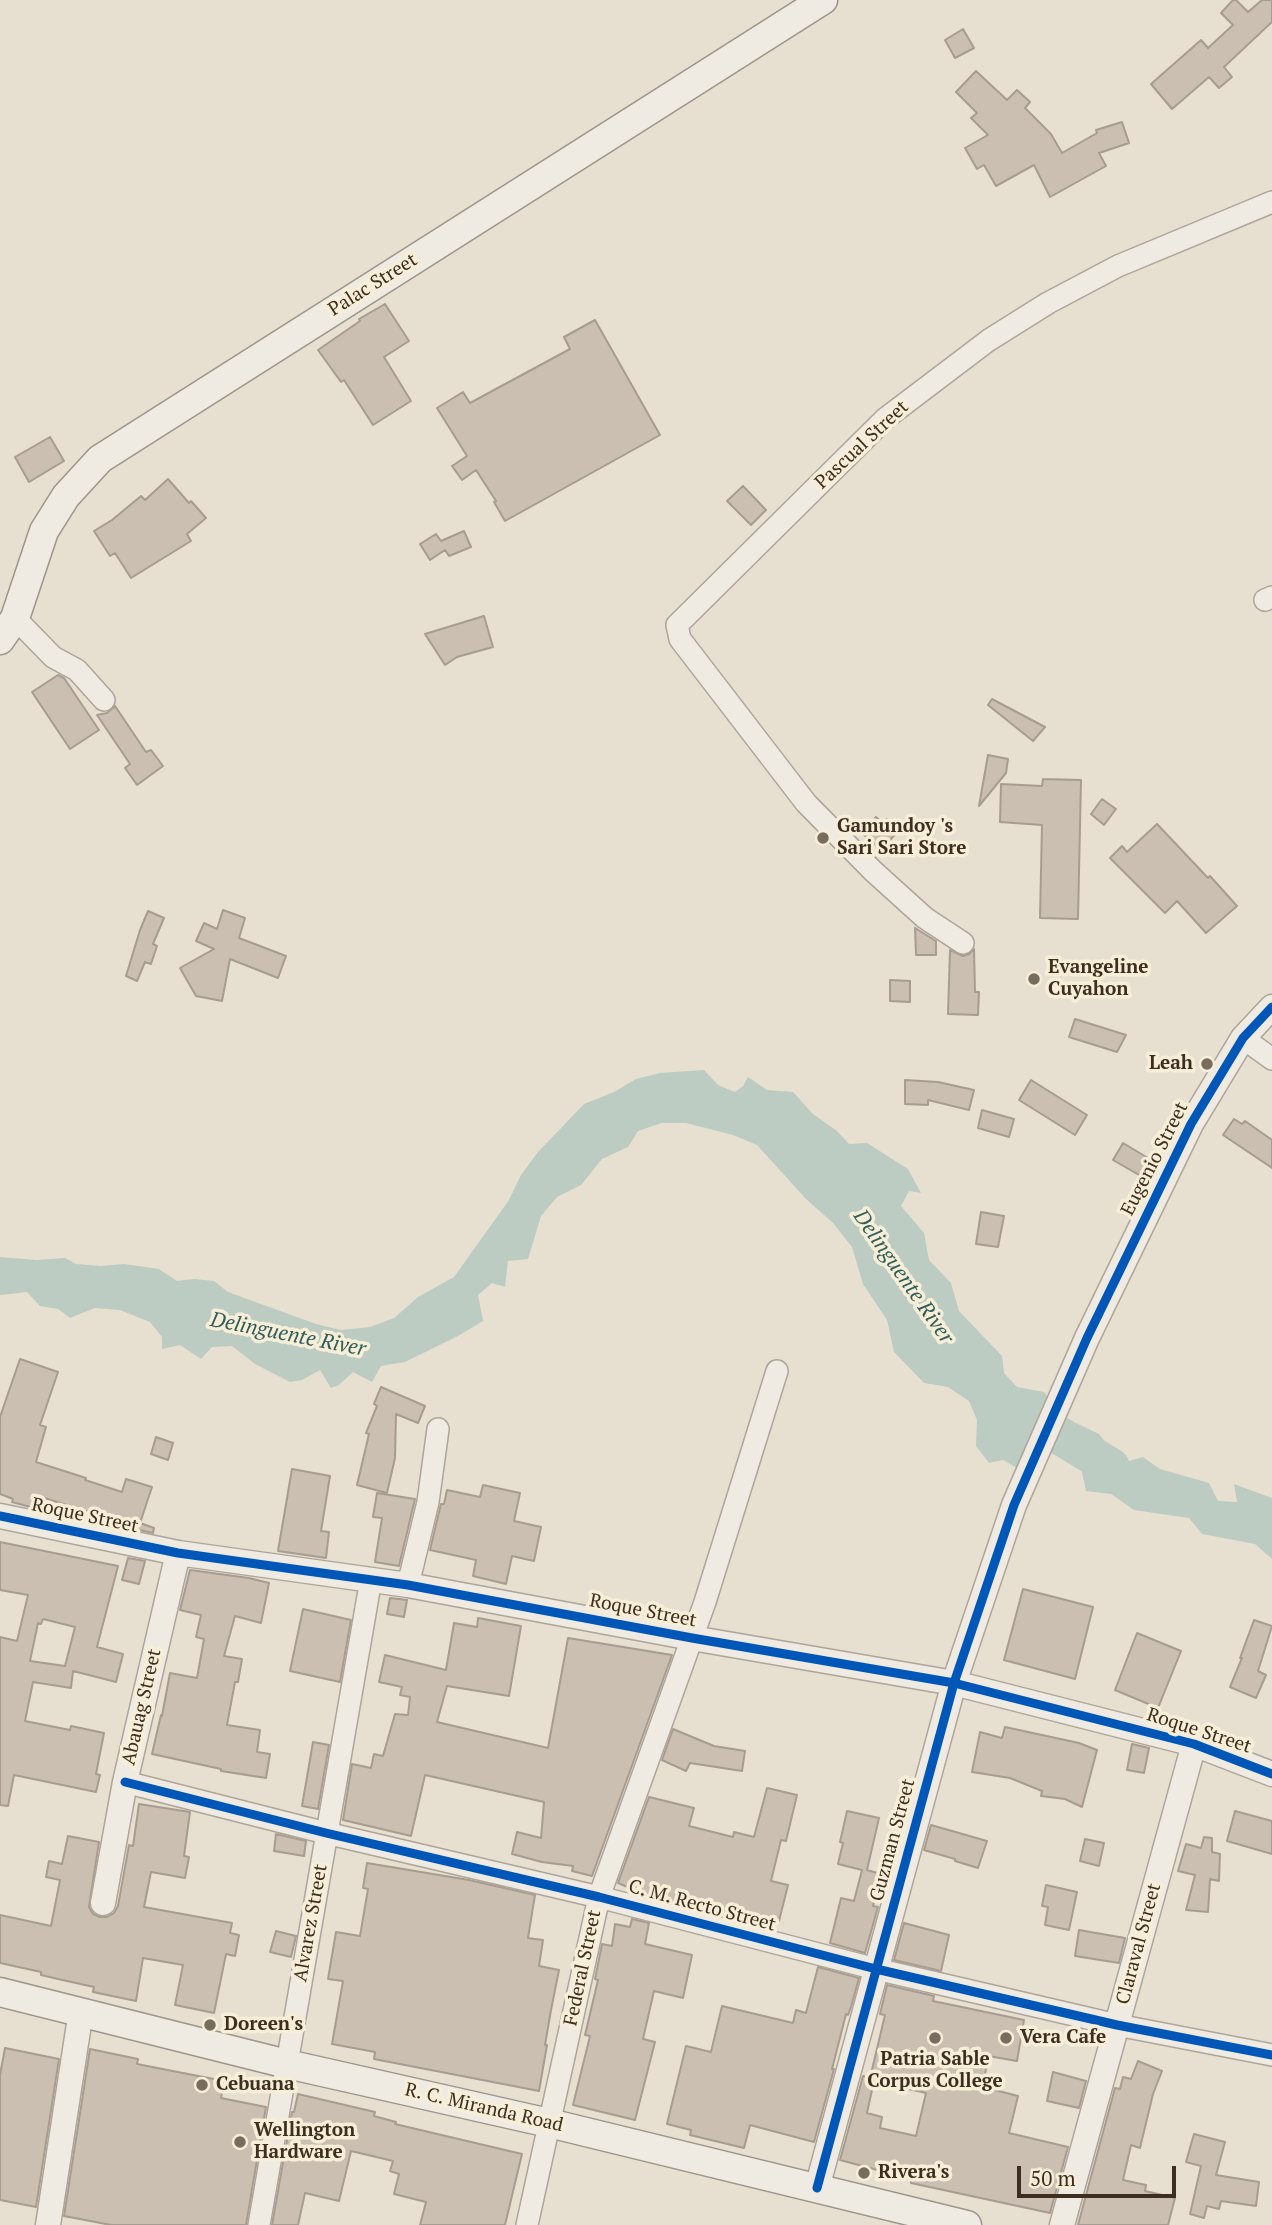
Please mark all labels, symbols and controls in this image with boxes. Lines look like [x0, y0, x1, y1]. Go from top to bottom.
street label: Palac Street [324, 249, 422, 321]
street label: Pascual Street [811, 396, 913, 494]
place label: Gamundoy 's Sari Sari Store [837, 816, 966, 860]
marker: Gamundoy 's Sari Sari Store [815, 830, 831, 846]
place label: Evangeline Cuyahon [1048, 957, 1149, 1001]
marker: Evangeline Cuyahon [1026, 971, 1042, 987]
place label: Leah [1149, 1053, 1193, 1075]
marker: Leah [1199, 1056, 1215, 1072]
street label: Eugenio Street [1117, 1098, 1193, 1220]
water label: Delinguente River [847, 1205, 959, 1349]
water label: Delinguente River [208, 1308, 368, 1362]
street label: Roque Street [30, 1494, 140, 1538]
street label: Roque Street [588, 1589, 698, 1633]
street label: Abauag Street [118, 1647, 166, 1767]
street label: Roque Street [1144, 1703, 1254, 1759]
street label: Guzman Street [866, 1776, 920, 1904]
street label: Alvarez Street [289, 1862, 333, 1984]
street label: C. M. Recto Street [626, 1875, 778, 1937]
street label: Claraval Street [1112, 1881, 1166, 2007]
street label: Federal Street [560, 1908, 606, 2028]
place label: Doreen's [224, 2014, 303, 2036]
marker: Doreen's [202, 2017, 218, 2033]
place label: Vera Cafe [1020, 2027, 1106, 2049]
marker: Patria Sable Corpus College [927, 2030, 943, 2046]
marker: Vera Cafe [998, 2030, 1014, 2046]
place label: Patria Sable Corpus College [867, 2049, 1003, 2093]
place label: Cebuana [216, 2074, 295, 2096]
marker: Cebuana [194, 2077, 210, 2093]
street label: R. C. Miranda Road [403, 2079, 565, 2137]
place label: Wellington Hardware [254, 2120, 355, 2164]
marker: Wellington Hardware [232, 2134, 248, 2150]
scale bar [1020, 2152, 1179, 2196]
place label: Rivera's [878, 2162, 949, 2184]
text: 50 m [1030, 2164, 1076, 2192]
marker: Rivera's [856, 2165, 872, 2181]

